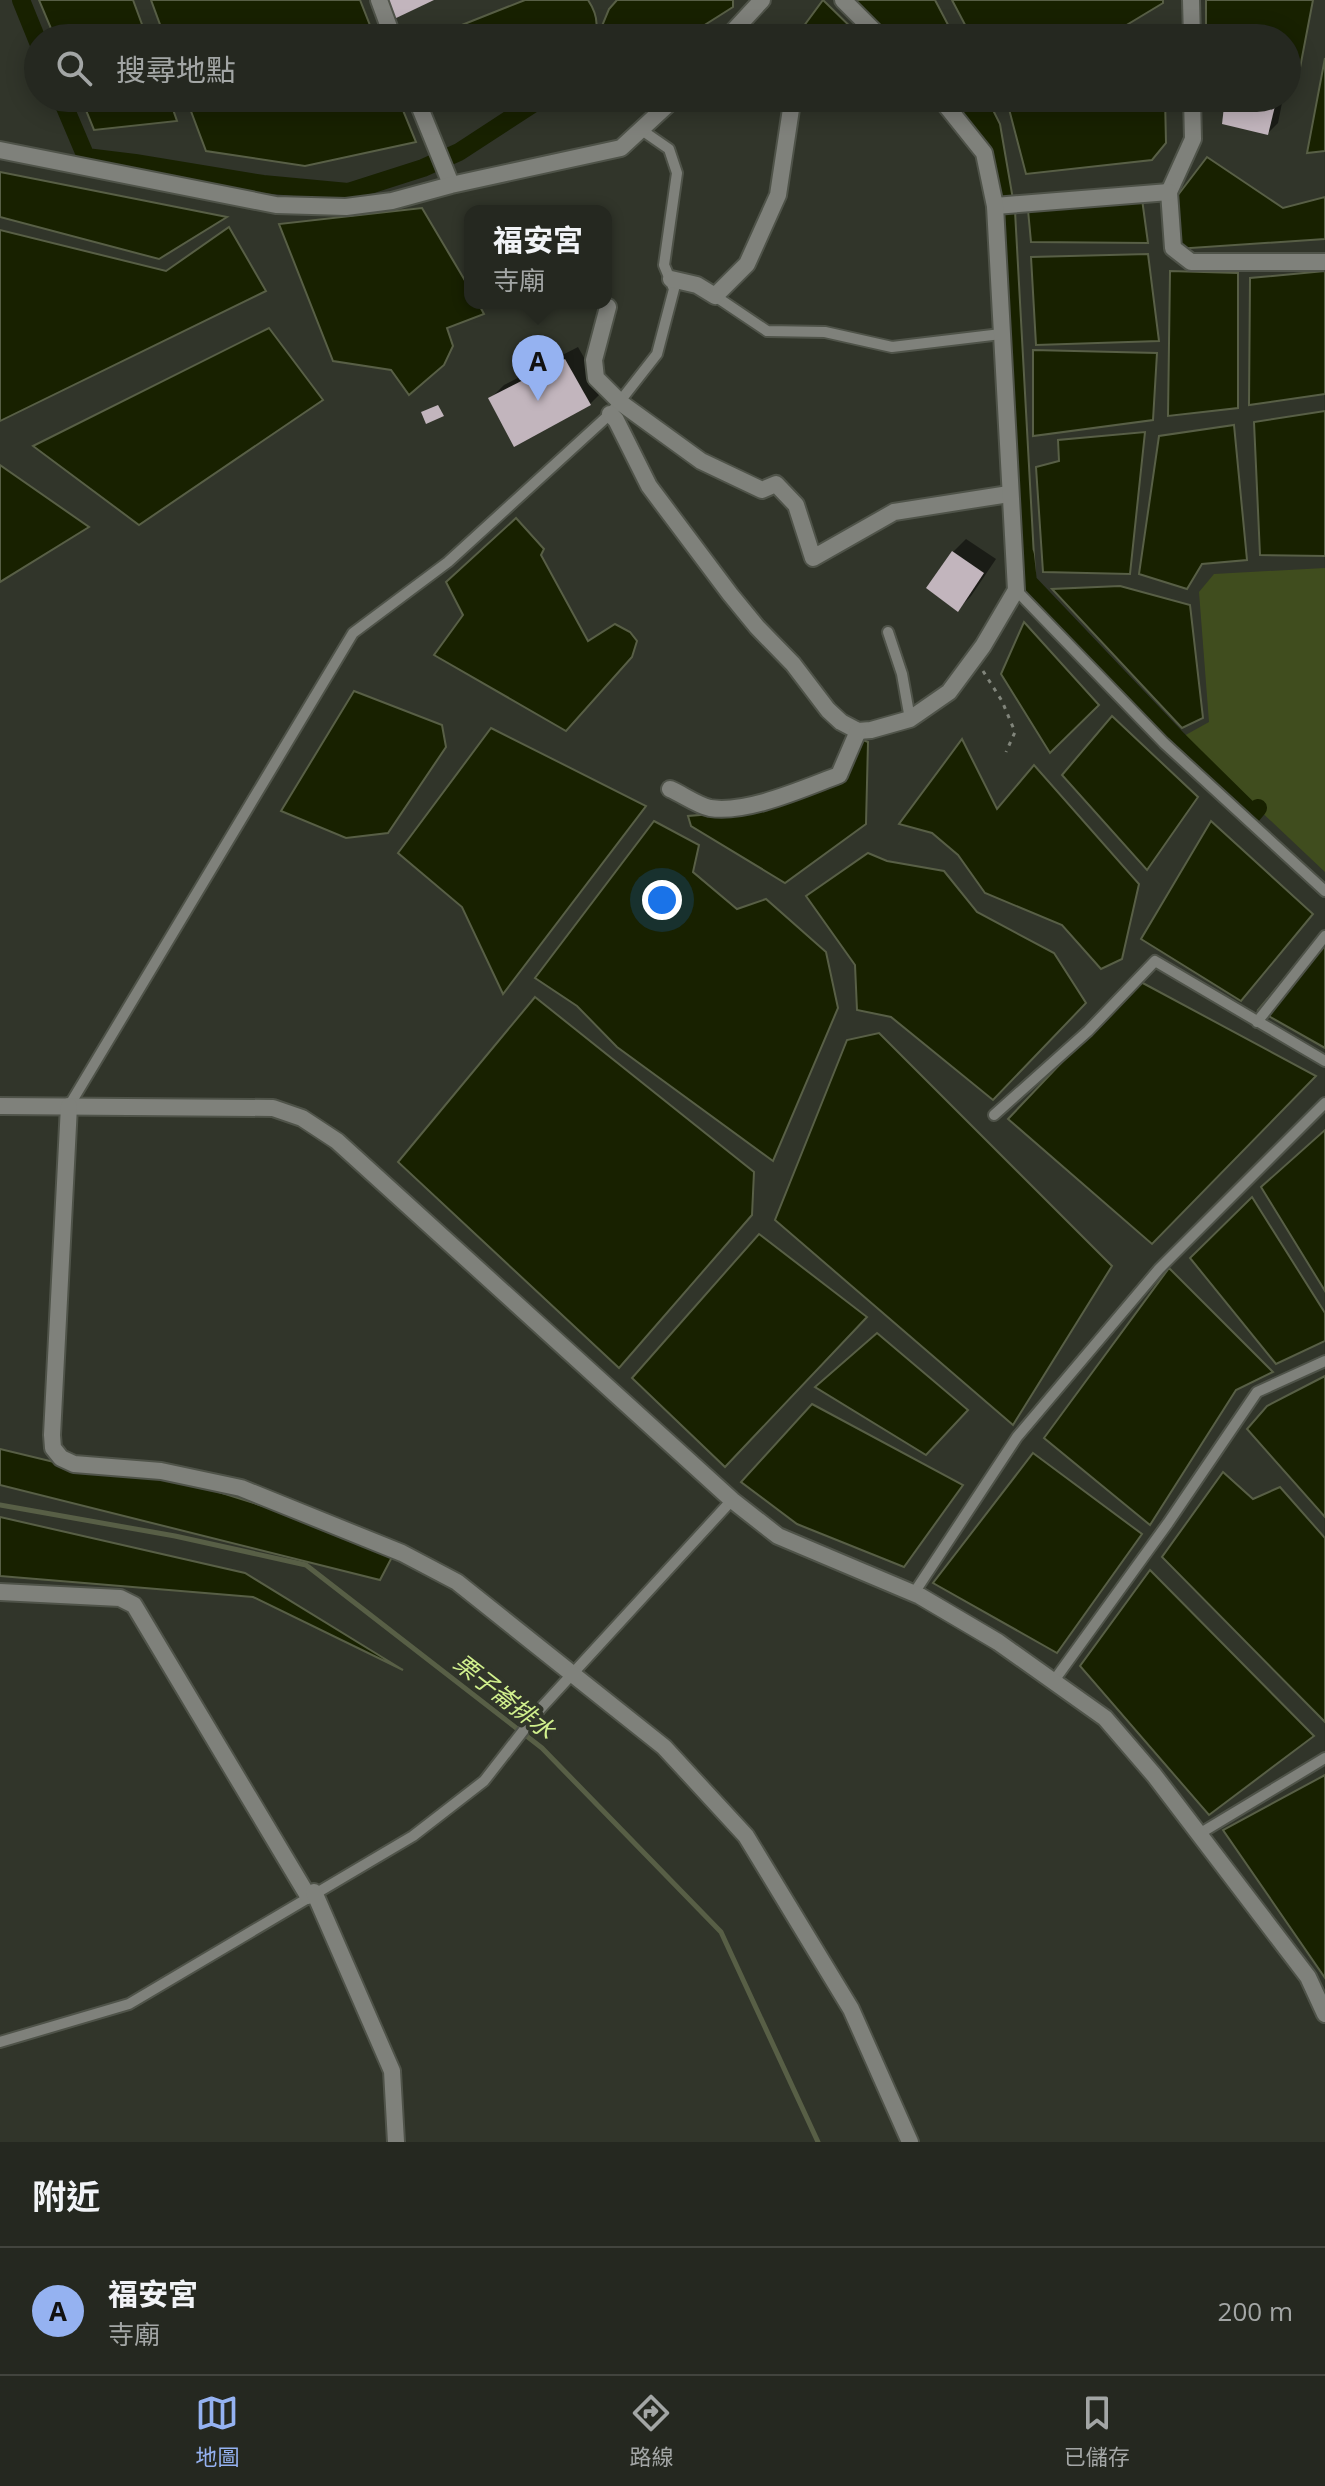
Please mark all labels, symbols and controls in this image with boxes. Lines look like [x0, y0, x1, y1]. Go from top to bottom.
search box [24, 24, 1301, 112]
icon: search [52, 46, 96, 90]
text: 搜尋地點 [116, 49, 236, 90]
popup [464, 205, 612, 309]
text: 福安宮 [493, 219, 583, 260]
text: 寺廟 [493, 262, 545, 298]
pin: A [512, 335, 564, 401]
your location [642, 880, 682, 920]
water label: 栗子崙排水 [447, 1646, 563, 1746]
text: 附近 [32, 2173, 100, 2219]
text: 福安宮 [108, 2273, 198, 2314]
text: A [49, 2293, 67, 2329]
text: 200 m [1218, 2293, 1293, 2329]
text: 寺廟 [108, 2316, 160, 2352]
tab: 地圖 [195, 2391, 239, 2471]
tab: 路線 [629, 2391, 674, 2471]
tab: 已儲存 [1064, 2391, 1130, 2471]

